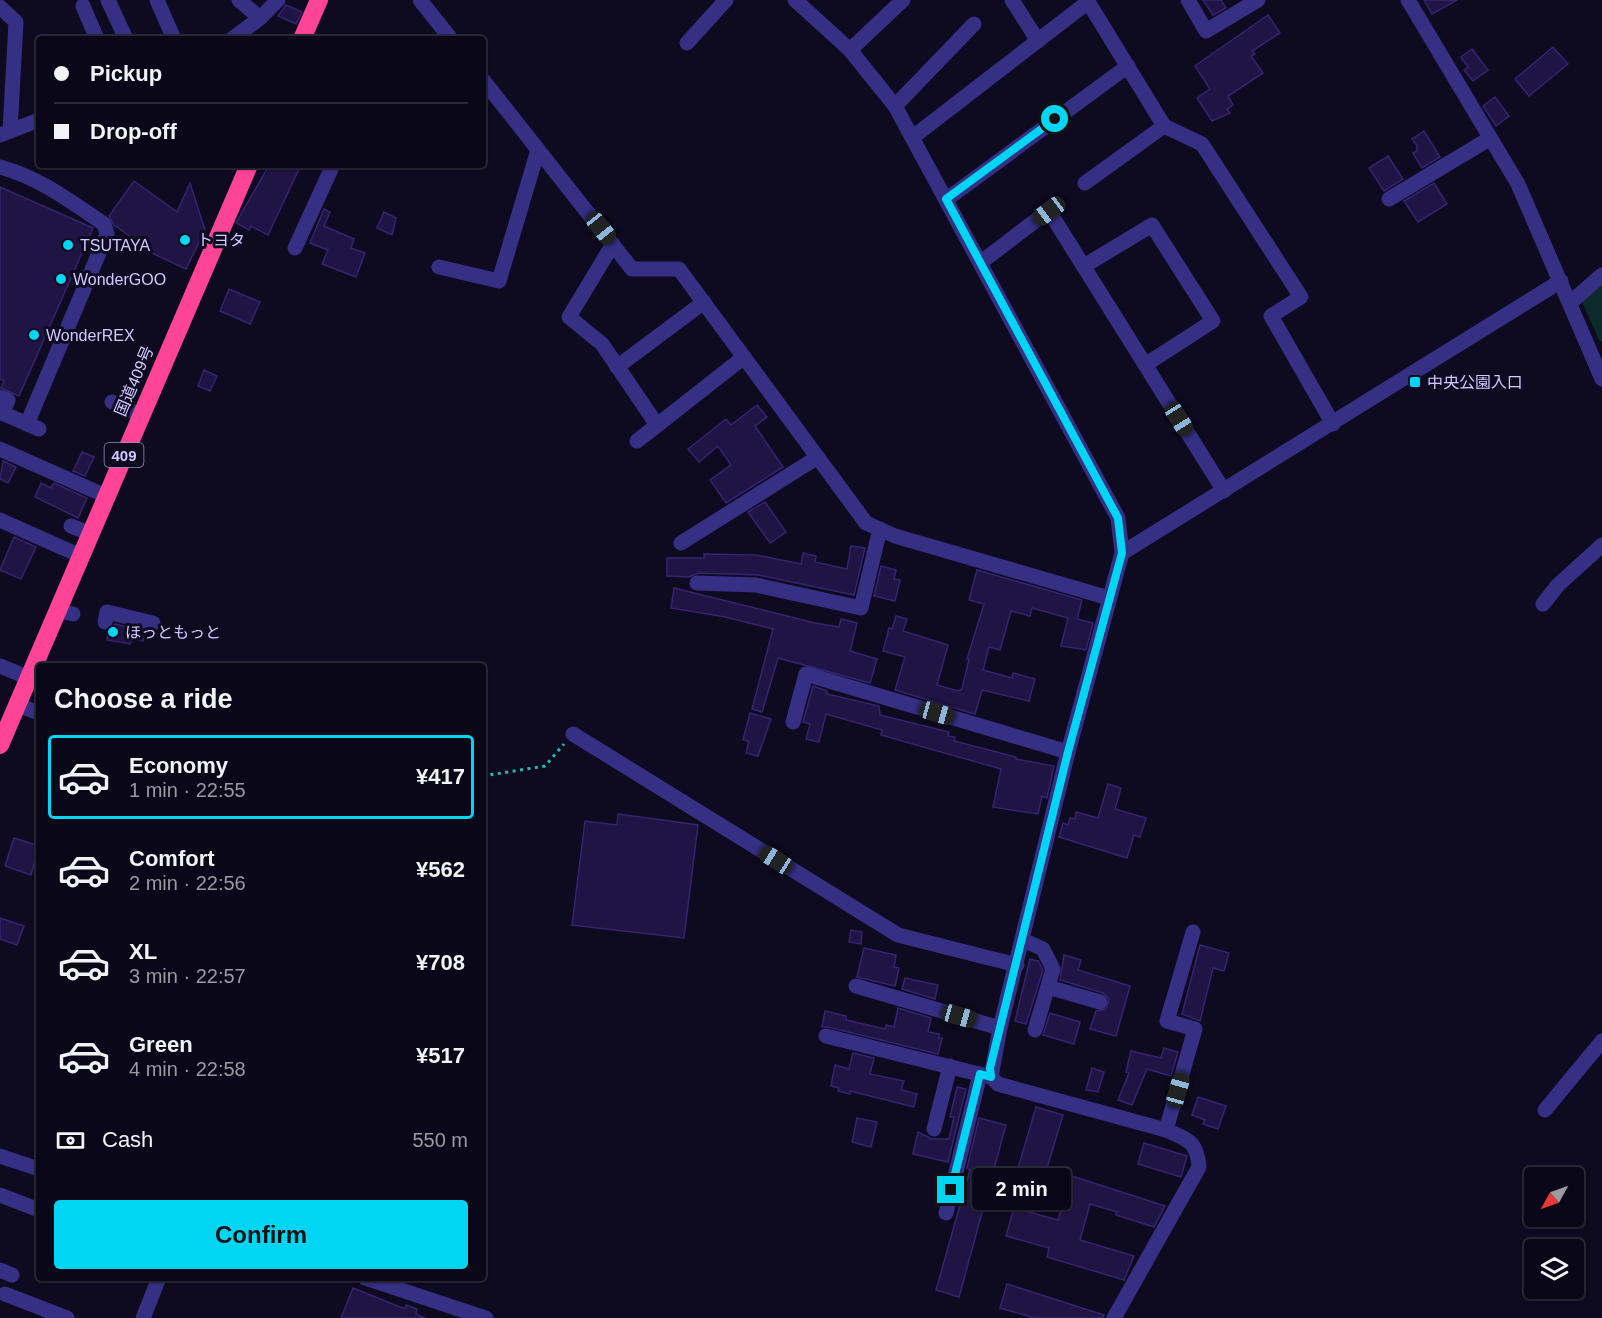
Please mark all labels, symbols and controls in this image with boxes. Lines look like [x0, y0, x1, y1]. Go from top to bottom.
text: Pickup [90, 61, 162, 86]
route start [1041, 105, 1068, 132]
text: Drop-off [90, 119, 177, 144]
car [1029, 193, 1069, 229]
car [583, 208, 619, 248]
place label: トヨタ [197, 232, 245, 249]
marker: トヨタ [178, 233, 192, 247]
place label: TSUTAYA [80, 237, 151, 254]
marker: TSUTAYA [61, 238, 75, 252]
place label: WonderGOO [73, 271, 166, 288]
marker: WonderGOO [54, 272, 68, 286]
place label: WonderREX [46, 327, 135, 344]
marker: WonderREX [27, 328, 41, 342]
street label: 国道409号 [112, 343, 156, 419]
place label: 中央公園入口 [1427, 374, 1523, 391]
marker: 中央公園入口 [1408, 375, 1422, 389]
car [1162, 399, 1196, 439]
road number: 409 [104, 443, 144, 467]
place label: ほっともっと [125, 624, 221, 641]
marker: ほっともっと [106, 625, 120, 639]
text: Choose a ride [54, 684, 233, 714]
car [917, 699, 957, 727]
icon: car [57, 750, 111, 804]
text: Economy [129, 753, 228, 778]
text: ¥417 [416, 764, 465, 789]
text: 1 min · 22:55 [129, 779, 246, 801]
icon: car [57, 843, 111, 897]
car [756, 843, 796, 877]
text: Comfort [129, 846, 215, 871]
text: ¥562 [416, 857, 465, 882]
text: 2 min · 22:56 [129, 872, 246, 894]
icon: car [57, 936, 111, 990]
text: XL [129, 939, 157, 964]
text: ¥708 [416, 950, 465, 975]
text: 3 min · 22:57 [129, 965, 246, 987]
car [939, 1002, 979, 1030]
icon: car [57, 1029, 111, 1083]
text: Green [129, 1032, 193, 1057]
text: ¥517 [416, 1043, 465, 1068]
text: 4 min · 22:58 [129, 1058, 246, 1080]
car [1164, 1070, 1192, 1110]
icon: cash [54, 1124, 87, 1157]
text: Cash [102, 1127, 153, 1152]
text: 550 m [412, 1129, 468, 1151]
north arrow [1524, 1167, 1584, 1227]
map controls [1524, 1167, 1584, 1299]
callout: 2 min [972, 1169, 1071, 1211]
route end [937, 1176, 964, 1203]
text: 2 min [995, 1178, 1048, 1200]
button: Confirm [54, 1200, 468, 1269]
button: layers [1524, 1239, 1584, 1299]

